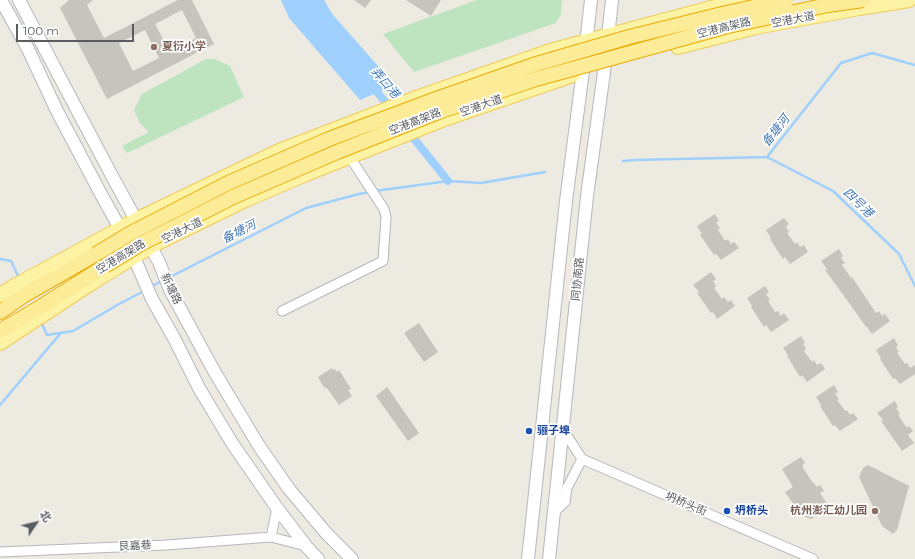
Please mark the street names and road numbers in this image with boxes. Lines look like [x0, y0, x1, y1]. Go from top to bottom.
street label: 空港大道 [770, 9, 816, 31]
street label: 空港高架路 [696, 15, 752, 41]
street label: 空港大道 [458, 93, 504, 119]
street label: 空港高架路 [387, 106, 443, 138]
street label: 空港大道 [159, 215, 205, 247]
street label: 空港高架路 [94, 237, 148, 277]
street label: 同协南路 [569, 256, 587, 302]
street label: 新塘路 [158, 271, 184, 307]
street label: 坍桥头街 [663, 489, 709, 519]
street label: 艮嘉巷 [118, 539, 152, 553]

